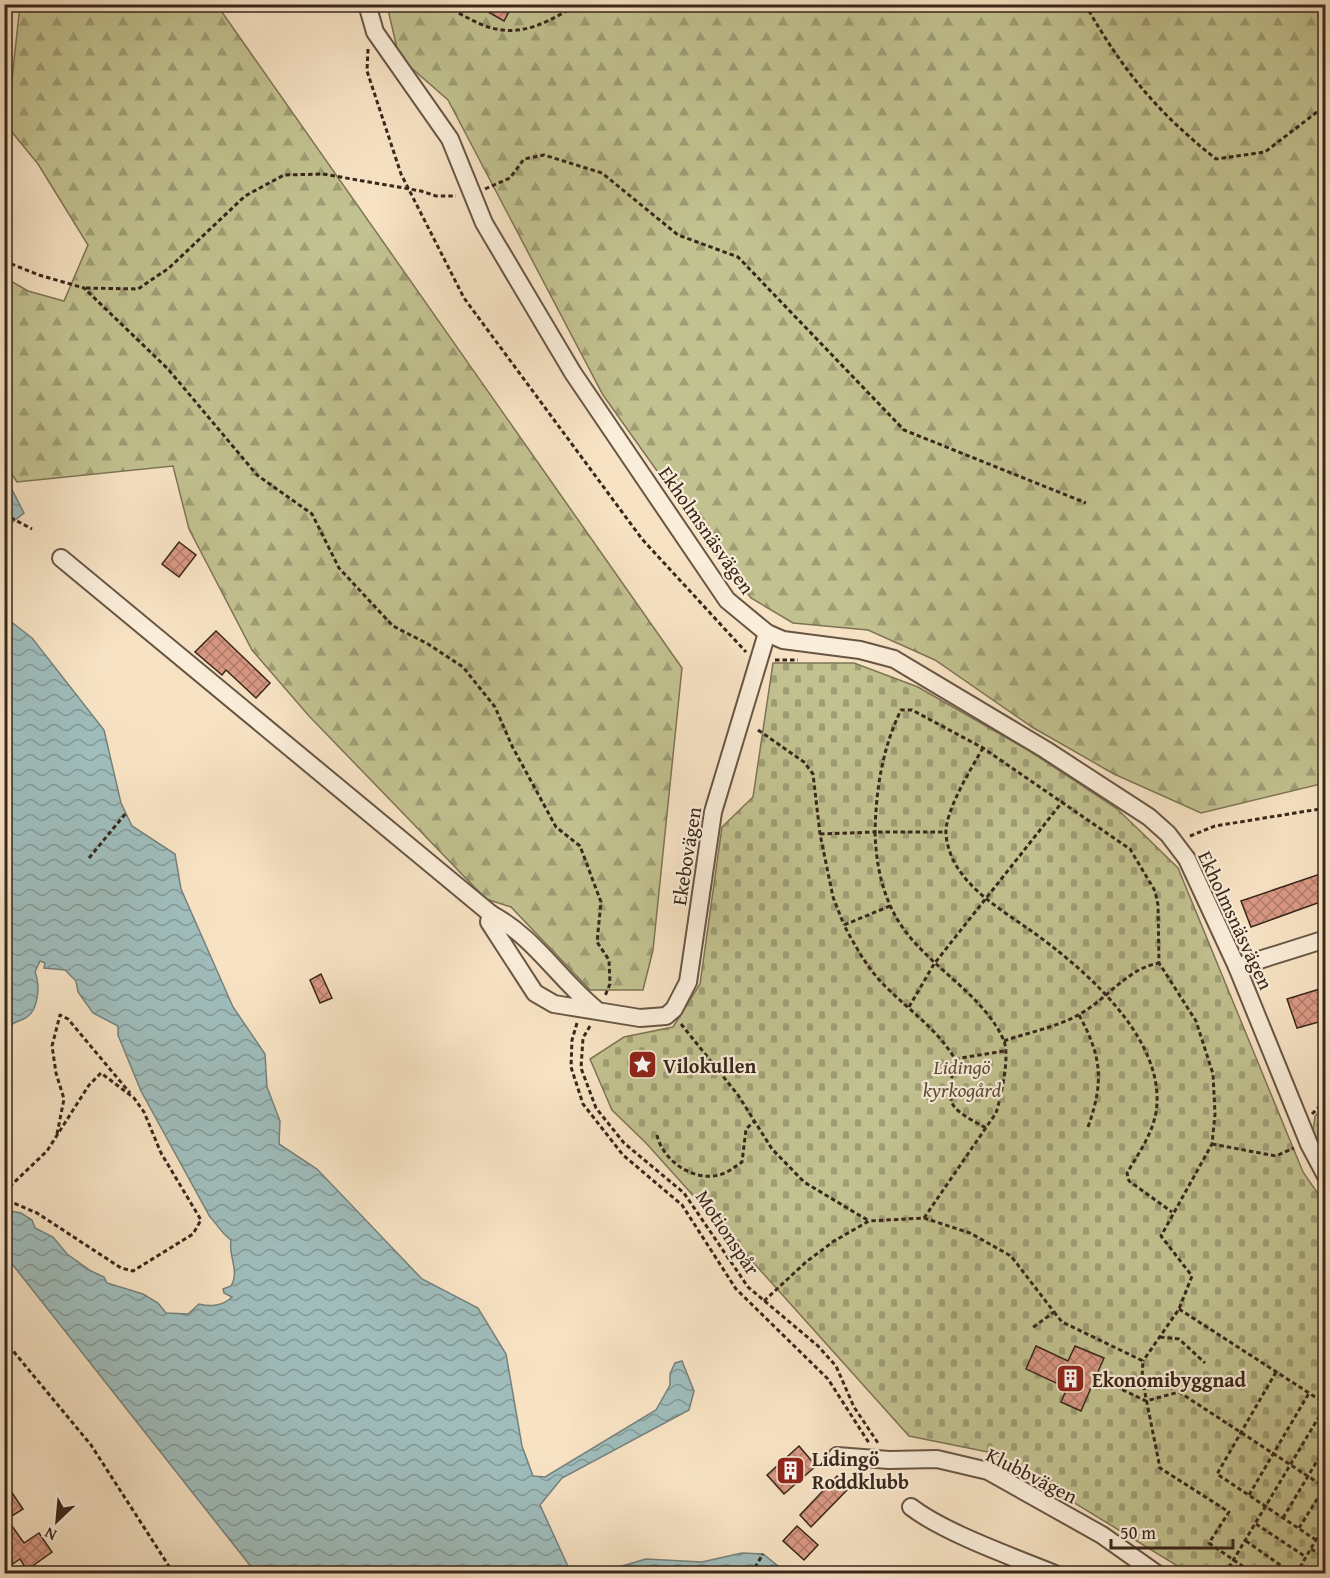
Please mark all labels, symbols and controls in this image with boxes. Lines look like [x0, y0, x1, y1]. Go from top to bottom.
street label: Ekholmsnäsvägen [652, 460, 762, 600]
street label: Ekebovägen [664, 805, 708, 907]
street label: Ekholmsnäsvägen [1191, 846, 1281, 994]
place icon: Vilokullen [626, 1049, 658, 1081]
place label: Vilokullen [663, 1051, 757, 1080]
park label: Lidingö kyrkogård [923, 1052, 1002, 1104]
street label: Motionspår [689, 1184, 767, 1280]
building icon: Ekonomibyggnad [1055, 1363, 1087, 1395]
place label: Ekonomibyggnad [1092, 1365, 1246, 1394]
street label: Klubbvägen [981, 1440, 1083, 1510]
place label: Lidingö Roddklubb [812, 1444, 909, 1496]
building icon: Lidingö Roddklubb [775, 1454, 807, 1486]
north arrow [27, 1491, 87, 1551]
scale bar [1111, 1512, 1232, 1550]
text: 50 m [1120, 1519, 1156, 1546]
text: N [40, 1521, 60, 1548]

